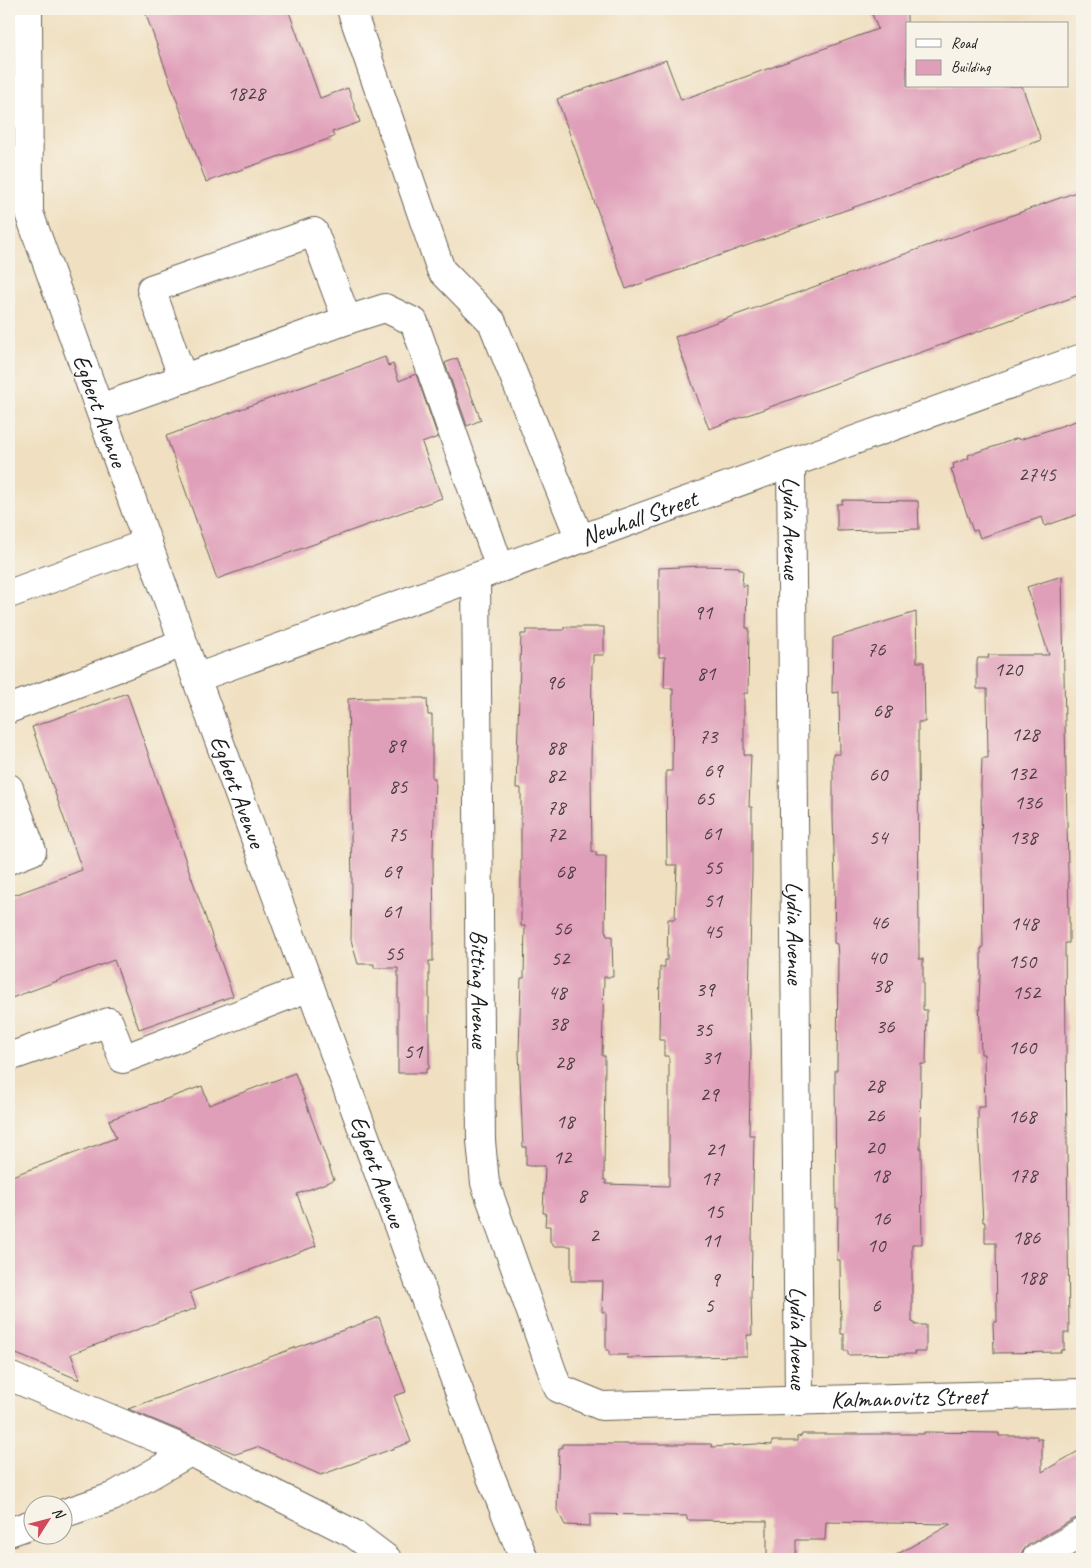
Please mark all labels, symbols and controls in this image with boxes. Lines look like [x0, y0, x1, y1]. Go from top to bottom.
legend [906, 22, 1068, 88]
text: Road [951, 34, 978, 53]
text: Building [951, 58, 991, 77]
house number: 1828 [227, 80, 267, 106]
street label: Egbert Avenue [66, 350, 135, 473]
house number: 2745 [1018, 461, 1057, 487]
street label: Lydia Avenue [776, 477, 807, 582]
street label: Newhall Street [577, 483, 703, 553]
house number: 91 [694, 599, 714, 625]
house number: 76 [867, 636, 886, 662]
house number: 120 [994, 656, 1024, 682]
house number: 81 [697, 660, 717, 686]
house number: 96 [546, 669, 565, 695]
house number: 68 [873, 697, 894, 723]
house number: 128 [1011, 721, 1042, 747]
house number: 73 [699, 723, 719, 749]
street label: Egbert Avenue [203, 731, 273, 854]
house number: 89 [387, 732, 407, 758]
house number: 88 [547, 734, 568, 760]
house number: 69 [704, 757, 724, 783]
house number: 132 [1008, 760, 1038, 786]
house number: 60 [869, 761, 889, 787]
house number: 82 [547, 762, 567, 788]
house number: 85 [389, 773, 409, 799]
house number: 65 [696, 785, 716, 811]
house number: 136 [1014, 789, 1043, 815]
house number: 78 [547, 794, 568, 820]
house number: 61 [703, 820, 723, 846]
house number: 75 [388, 821, 408, 847]
house number: 72 [547, 821, 567, 847]
house number: 54 [869, 824, 890, 850]
house number: 138 [1009, 824, 1040, 850]
house number: 55 [704, 854, 724, 880]
house number: 69 [383, 858, 403, 884]
house number: 68 [556, 858, 577, 884]
street label: Lydia Avenue [780, 882, 810, 986]
house number: 51 [704, 887, 724, 913]
house number: 61 [383, 898, 403, 924]
house number: 46 [870, 909, 889, 935]
house number: 148 [1010, 910, 1041, 936]
house number: 56 [553, 915, 572, 941]
house number: 45 [704, 918, 724, 944]
street label: Bitting Avenue [464, 930, 495, 1050]
house number: 55 [385, 940, 405, 966]
house number: 40 [868, 944, 888, 970]
house number: 52 [551, 945, 571, 971]
house number: 150 [1008, 948, 1038, 974]
house number: 38 [873, 972, 894, 998]
house number: 39 [696, 976, 716, 1002]
house number: 48 [548, 979, 569, 1005]
house number: 152 [1012, 979, 1042, 1005]
house number: 38 [549, 1010, 570, 1036]
house number: 36 [876, 1013, 895, 1039]
house number: 35 [694, 1016, 714, 1042]
house number: 160 [1008, 1034, 1038, 1060]
house number: 51 [404, 1038, 424, 1064]
house number: 31 [702, 1044, 722, 1070]
house number: 28 [555, 1049, 576, 1075]
house number: 28 [866, 1072, 887, 1098]
house number: 29 [700, 1081, 720, 1107]
house number: 26 [866, 1102, 885, 1128]
house number: 168 [1008, 1103, 1039, 1129]
house number: 18 [556, 1108, 577, 1134]
street label: Egbert Avenue [344, 1111, 413, 1234]
house number: 20 [866, 1134, 886, 1160]
house number: 21 [706, 1136, 726, 1162]
house number: 12 [553, 1144, 573, 1170]
house number: 18 [871, 1162, 892, 1188]
house number: 178 [1009, 1162, 1040, 1188]
house number: 17 [701, 1165, 721, 1191]
house number: 8 [577, 1182, 589, 1208]
house number: 15 [705, 1198, 725, 1224]
house number: 16 [872, 1205, 891, 1231]
house number: 2 [589, 1222, 600, 1248]
house number: 186 [1012, 1224, 1041, 1250]
house number: 11 [702, 1227, 722, 1253]
house number: 10 [867, 1232, 887, 1258]
house number: 188 [1018, 1264, 1049, 1290]
house number: 9 [710, 1266, 721, 1292]
street label: Lydia Avenue [783, 1287, 814, 1391]
house number: 5 [704, 1292, 715, 1318]
house number: 6 [871, 1292, 881, 1318]
street label: Kalmanovitz Street [830, 1381, 990, 1415]
north arrow [22, 1496, 72, 1546]
text: N [49, 1504, 69, 1523]

